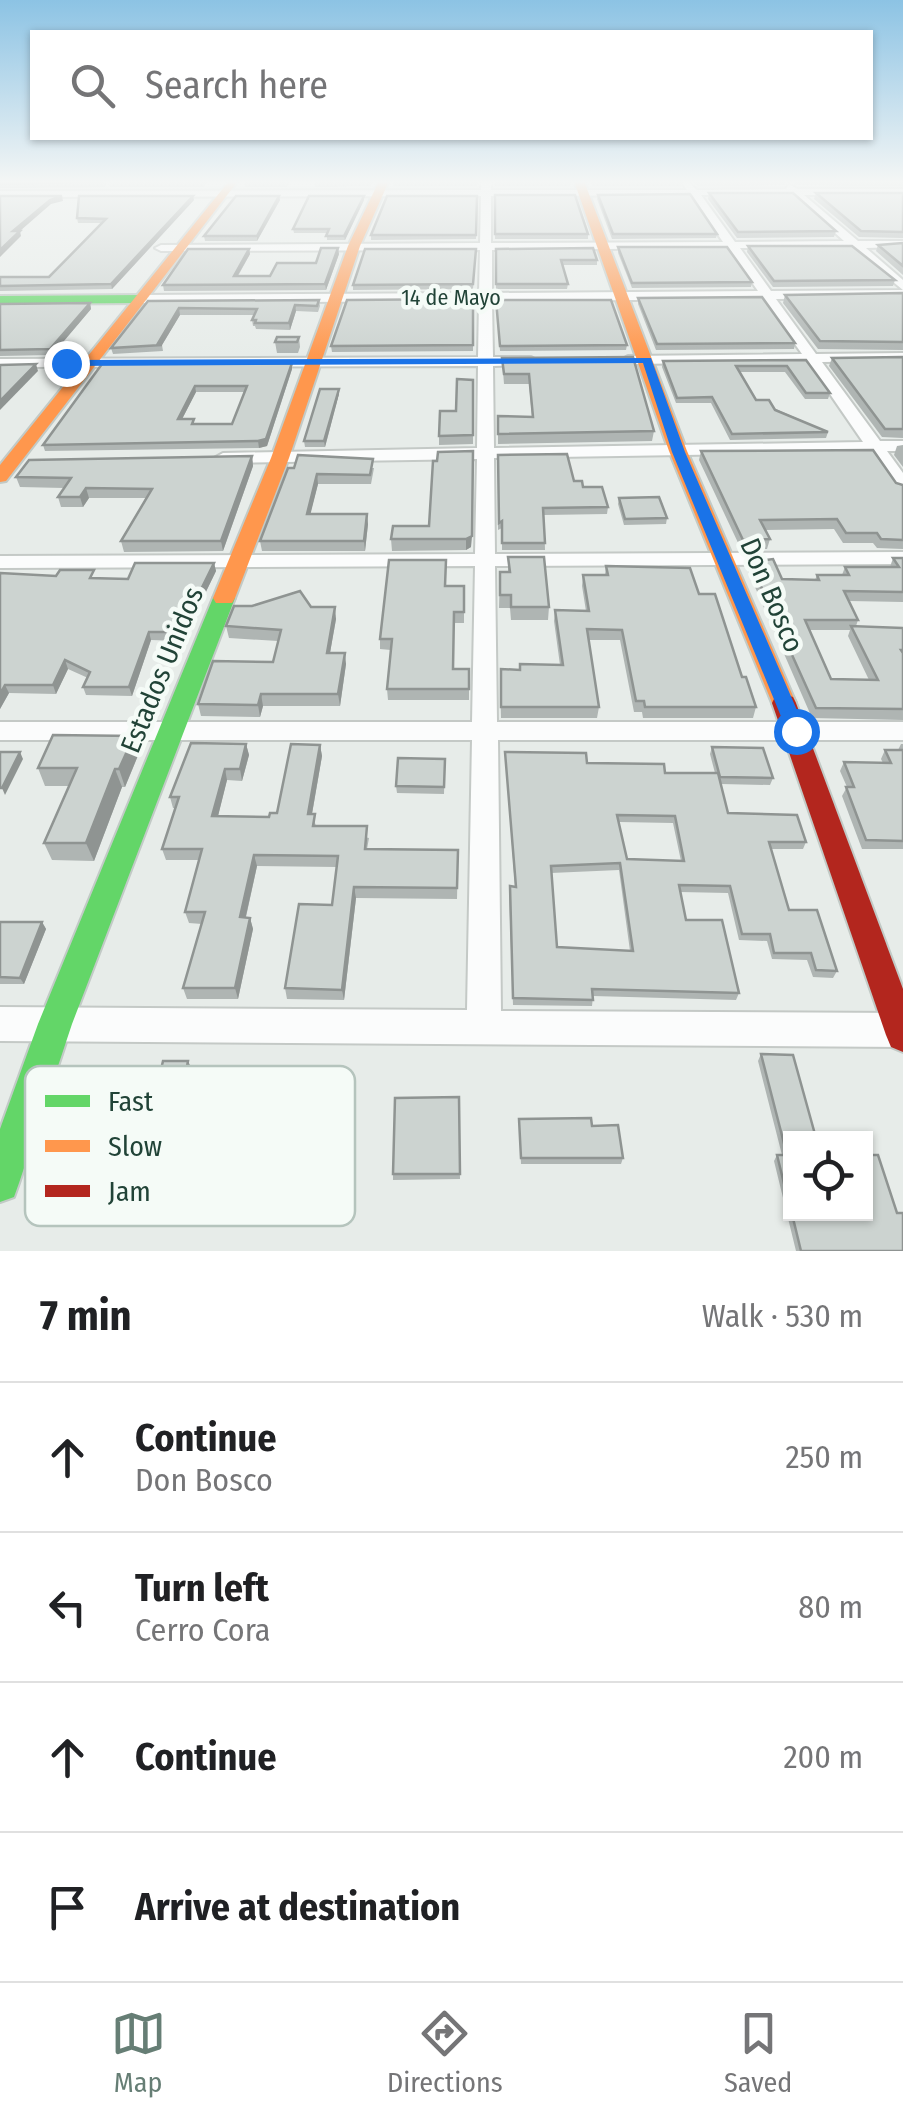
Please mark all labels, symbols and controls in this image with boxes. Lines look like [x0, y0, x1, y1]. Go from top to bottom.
search box [30, 30, 873, 140]
icon: search [65, 58, 120, 113]
text: Search here [145, 62, 328, 108]
street label: 14 de Mayo [401, 284, 501, 311]
route end [44, 341, 90, 387]
street label: Don Bosco [733, 533, 811, 657]
street label: Estados Unidos [114, 582, 210, 758]
route start [774, 709, 820, 755]
legend [25, 1066, 355, 1226]
text: Fast [108, 1085, 154, 1118]
text: Slow [108, 1130, 162, 1163]
map controls [783, 1131, 873, 1221]
button: locate [783, 1131, 873, 1221]
text: Jam [108, 1175, 151, 1208]
text: 7 min [40, 1291, 132, 1341]
text: Walk · 530 m [702, 1297, 863, 1335]
text: Continue [135, 1415, 276, 1461]
icon: ahead [40, 1430, 95, 1485]
text: 250 m [785, 1438, 863, 1476]
text: Don Bosco [135, 1461, 273, 1499]
text: Turn left [135, 1565, 269, 1611]
icon: left [40, 1580, 95, 1635]
text: 80 m [798, 1588, 863, 1626]
text: Cerro Cora [135, 1611, 271, 1649]
icon: ahead [40, 1730, 95, 1785]
text: Continue [135, 1734, 276, 1780]
text: 200 m [783, 1738, 863, 1776]
icon: arrive [40, 1880, 95, 1935]
text: Arrive at destination [135, 1884, 460, 1930]
tab: Map [111, 2006, 166, 2099]
tab: Directions [387, 2006, 503, 2099]
tab: Saved [724, 2006, 792, 2099]

